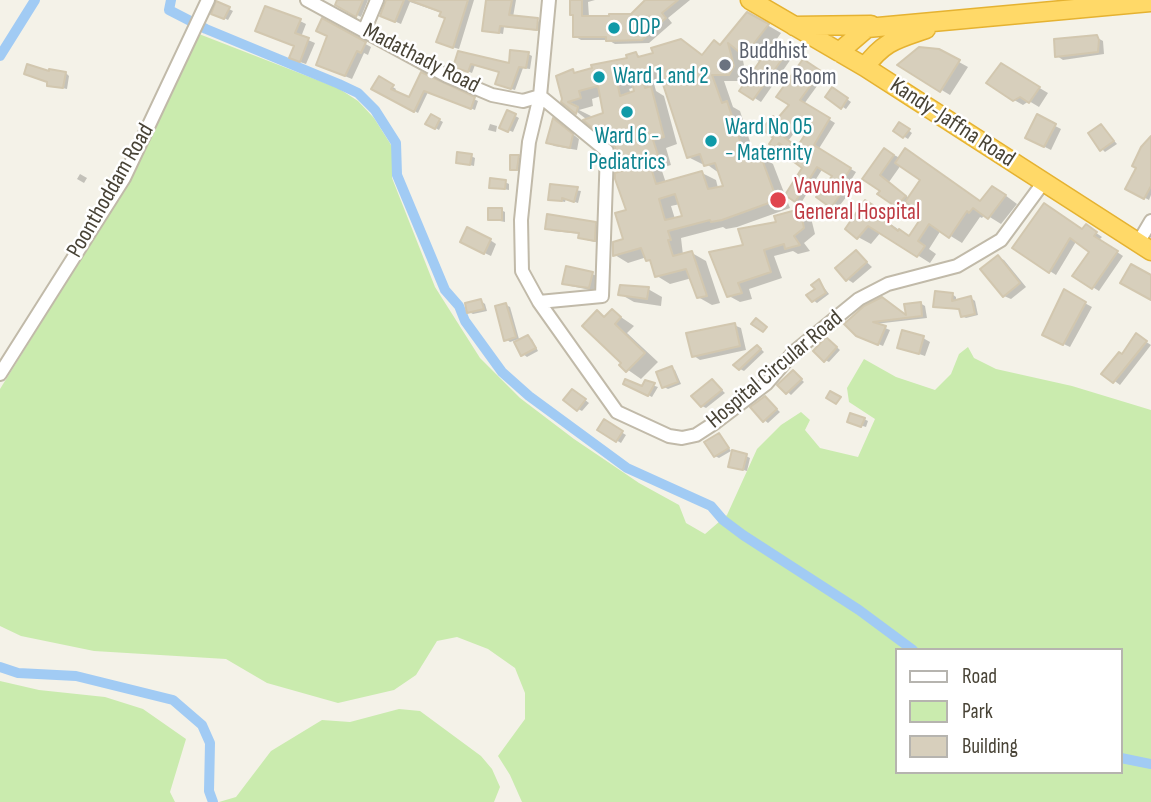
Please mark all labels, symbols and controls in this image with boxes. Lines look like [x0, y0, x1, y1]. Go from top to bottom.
place label: ODP [628, 14, 660, 42]
street label: Madathady Road [358, 18, 484, 100]
marker: ODP [606, 20, 622, 36]
place label: Buddhist Shrine Room [739, 38, 837, 92]
marker: Buddhist Shrine Room [717, 57, 733, 73]
place label: Ward 1 and 2 [613, 63, 709, 91]
marker: Ward 1 and 2 [591, 69, 607, 85]
street label: Kandy-Jaffna Road [884, 72, 1020, 174]
marker: Ward 6 - Pediatrics [619, 104, 635, 120]
place label: Ward No 05 - Maternity [725, 114, 812, 168]
street label: Poonthoddam Road [62, 119, 160, 263]
place label: Ward 6 - Pediatrics [588, 123, 666, 177]
marker: Ward No 05 - Maternity [703, 133, 719, 149]
place label: Vavuniya General Hospital [794, 173, 920, 227]
marker: Vavuniya General Hospital [768, 190, 788, 210]
street label: Hospital Circular Road [701, 305, 849, 435]
legend [895, 648, 1123, 774]
text: Road [962, 664, 997, 689]
text: Park [962, 699, 993, 724]
text: Building [962, 734, 1018, 759]

